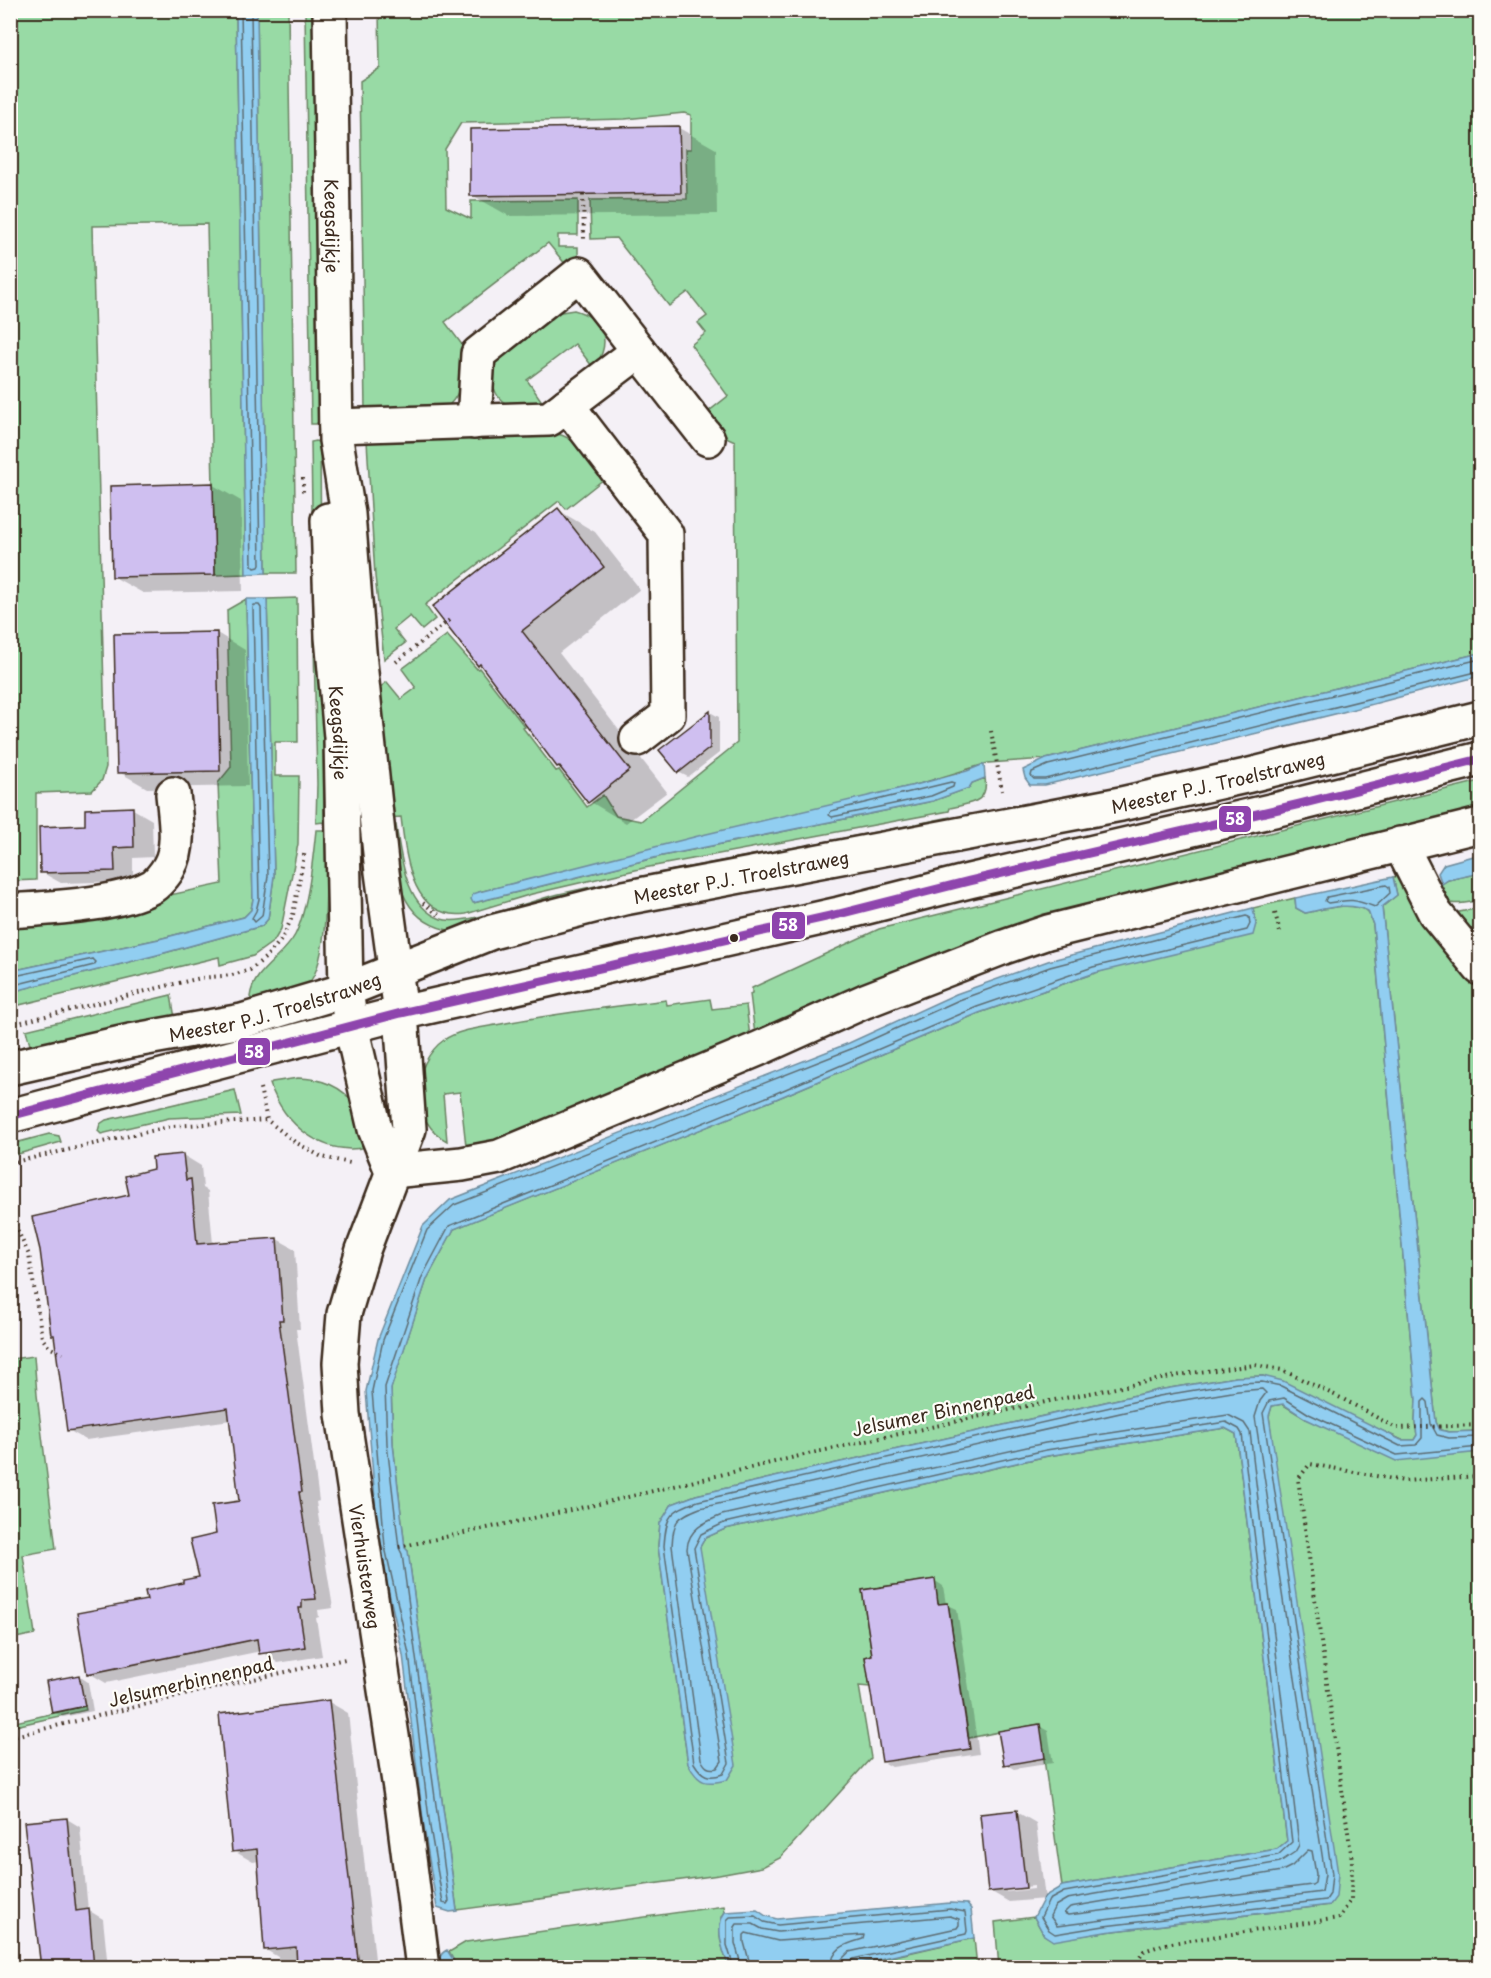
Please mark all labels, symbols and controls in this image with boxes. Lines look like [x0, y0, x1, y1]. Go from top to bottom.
street label: Keegsdijkje [319, 178, 347, 274]
street label: Keegsdijkje [323, 684, 355, 780]
street label: Meester P.J. Troelstraweg [1109, 743, 1328, 819]
line badge: 58 [1218, 805, 1252, 833]
text: 58 [1225, 806, 1245, 830]
street label: Meester P.J. Troelstraweg [631, 842, 851, 909]
line badge: 58 [771, 911, 806, 940]
text: 58 [778, 912, 798, 936]
unlabelled marker [728, 932, 740, 944]
street label: Meester P.J. Troelstraweg [166, 964, 385, 1047]
line badge: 58 [237, 1037, 271, 1066]
text: 58 [244, 1039, 264, 1063]
street label: Jelsumer Binnenpaed [849, 1377, 1037, 1443]
street label: Vierhuisterweg [343, 1502, 389, 1631]
street label: Jelsumerbinnenpad [106, 1649, 276, 1713]

